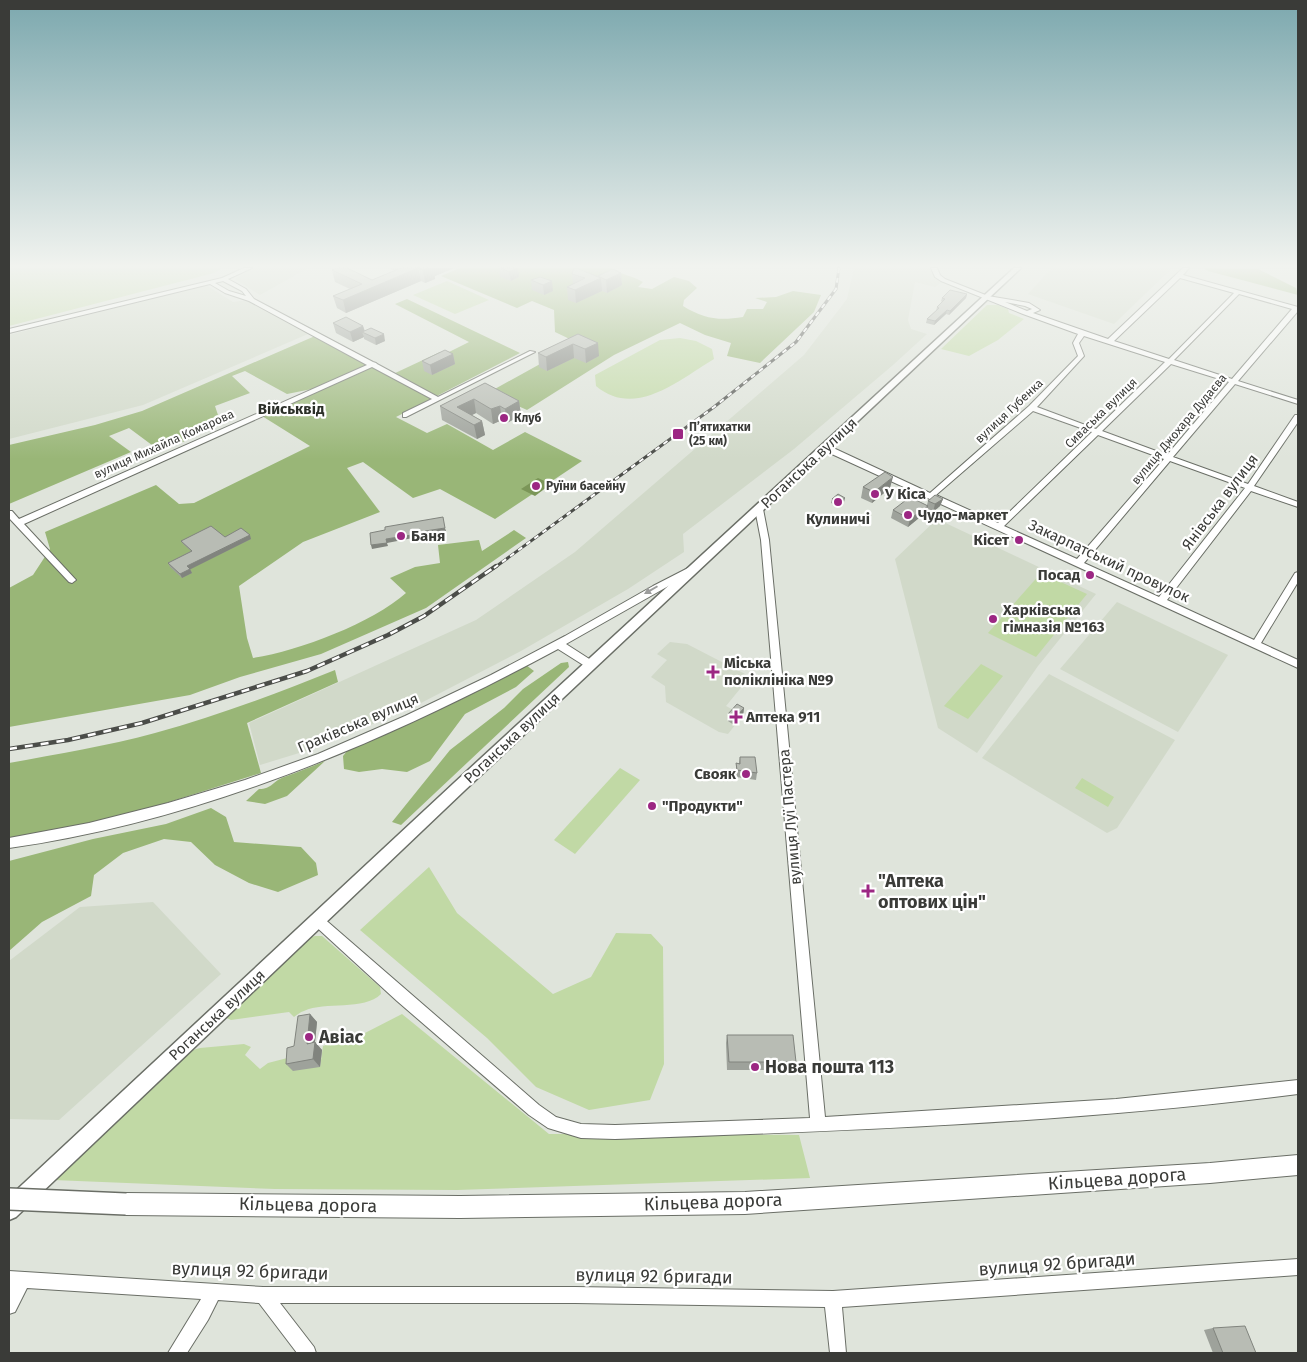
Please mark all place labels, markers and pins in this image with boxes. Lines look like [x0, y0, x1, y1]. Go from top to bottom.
place label: Клуб [514, 411, 542, 425]
marker: Клуб [498, 412, 510, 424]
place label: Пʼятихатки (25 км) [689, 420, 751, 448]
marker: Пʼятихатки (25 км) [671, 427, 685, 441]
place label: Руїни басейну [546, 479, 626, 493]
marker: Руїни басейну [530, 480, 542, 492]
place label: У Кіса [884, 485, 926, 503]
marker: У Кіса [869, 488, 881, 500]
marker: Кулиничі [832, 496, 844, 508]
place label: Чудо-маркет [918, 506, 1009, 524]
marker: Чудо-маркет [902, 509, 914, 521]
place label: Кулиничі [806, 510, 870, 528]
place label: Баня [411, 527, 445, 545]
marker: Баня [395, 530, 407, 542]
place label: Кісет [974, 531, 1010, 549]
marker: Кісет [1013, 534, 1025, 546]
place label: Посад [1038, 566, 1081, 584]
marker: Посад [1084, 569, 1096, 581]
place label: Харківська гімназія №163 [1002, 601, 1105, 636]
marker: Харківська гімназія №163 [987, 613, 999, 625]
place label: Міська поліклініка №9 [724, 654, 833, 689]
marker: Міська поліклініка №9 [706, 665, 720, 679]
place label: Аптека 911 [745, 708, 820, 726]
marker: Аптека 911 [730, 711, 742, 723]
place label: Свояк [694, 765, 737, 783]
marker: Свояк [740, 768, 752, 780]
place label: "Продукти" [662, 797, 743, 815]
marker: "Продукти" [646, 800, 658, 812]
place label: "Аптека оптових цін" [878, 870, 986, 913]
marker: "Аптека оптових цін" [862, 885, 874, 897]
place label: Авіас [318, 1026, 364, 1048]
marker: Авіас [303, 1031, 315, 1043]
place label: Нова пошта 113 [765, 1056, 894, 1078]
marker: Нова пошта 113 [749, 1061, 761, 1073]

